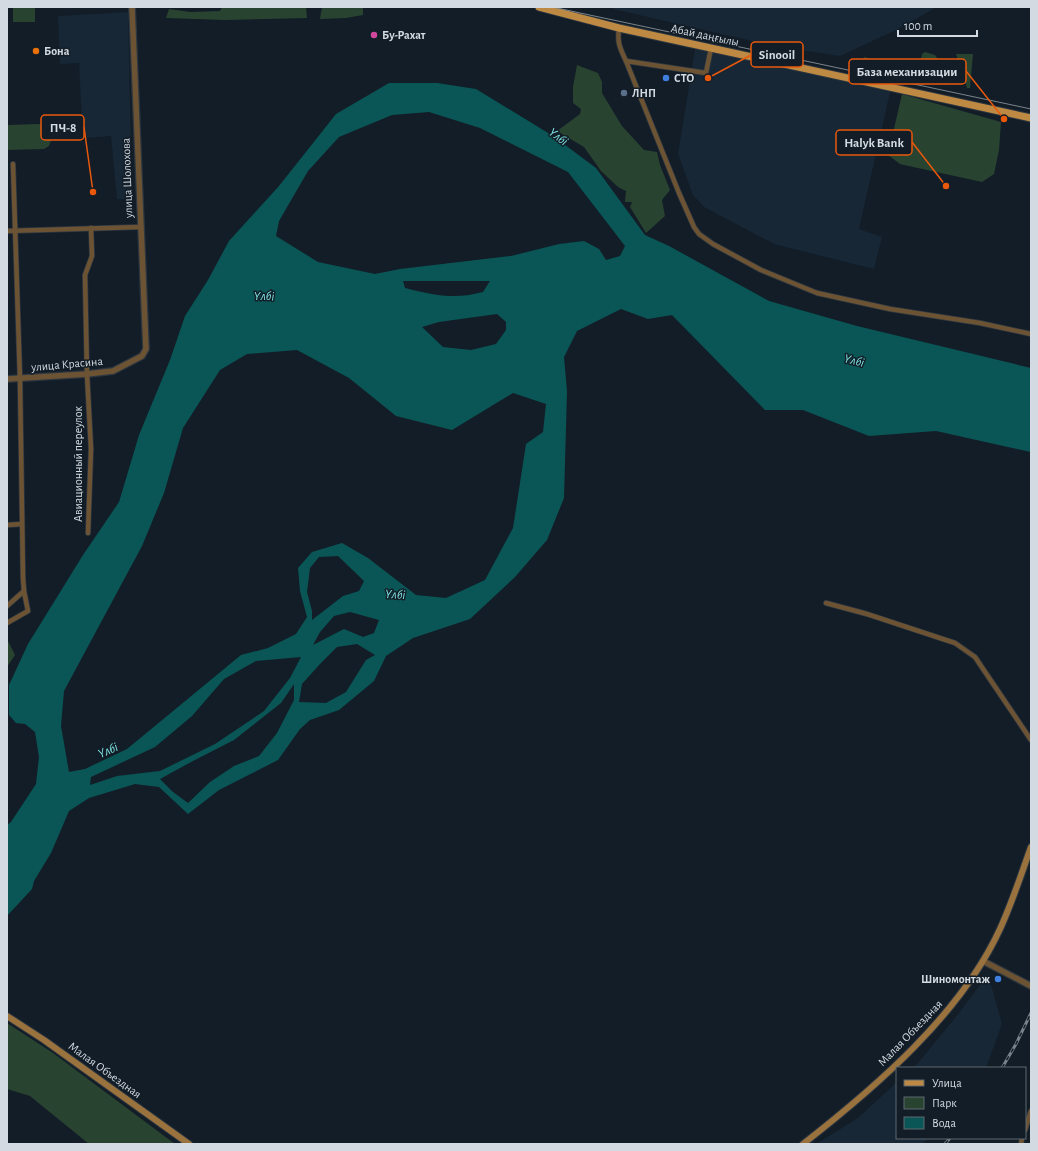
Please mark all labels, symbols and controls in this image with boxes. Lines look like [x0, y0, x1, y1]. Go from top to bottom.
scale bar [898, 12, 977, 38]
text: 100 m [904, 20, 932, 32]
street label: Абай даңғылы [670, 22, 740, 48]
place label: Бу-Рахат [382, 29, 426, 42]
marker: Бу-Рахат [369, 30, 379, 40]
callout: Sinooil [751, 42, 803, 67]
place label: Бона [44, 45, 70, 57]
marker: Бона [31, 46, 41, 56]
text: Sinooil [759, 49, 795, 62]
callout: База механизации [849, 59, 966, 84]
text: База механизации [857, 66, 957, 79]
place label: СТО [674, 72, 694, 84]
marker: СТО [661, 73, 671, 83]
place label: ЛНП [632, 87, 656, 99]
marker: ЛНП [619, 88, 629, 98]
callout: ПЧ-8 [41, 115, 84, 140]
text: ПЧ-8 [50, 122, 76, 135]
water label: Үлбі [546, 126, 570, 148]
callout: Halyk Bank [836, 130, 912, 155]
street label: улица Шолохова [120, 137, 135, 219]
text: Halyk Bank [844, 137, 904, 150]
water label: Үлбі [254, 290, 274, 303]
water label: Үлбі [843, 352, 866, 370]
street label: улица Красина [30, 355, 104, 374]
street label: Авиационный переулок [72, 406, 85, 522]
water label: Үлбі [385, 588, 406, 602]
water label: Үлбі [96, 741, 120, 761]
place label: Шиномонтаж [921, 973, 990, 985]
marker: Шиномонтаж [993, 974, 1003, 984]
street label: Малая Объездная [876, 998, 944, 1068]
street label: Малая Объездная [66, 1040, 144, 1100]
legend [896, 1067, 1026, 1139]
text: Улица [932, 1077, 962, 1089]
text: Парк [932, 1097, 957, 1109]
text: Вода [932, 1117, 956, 1129]

